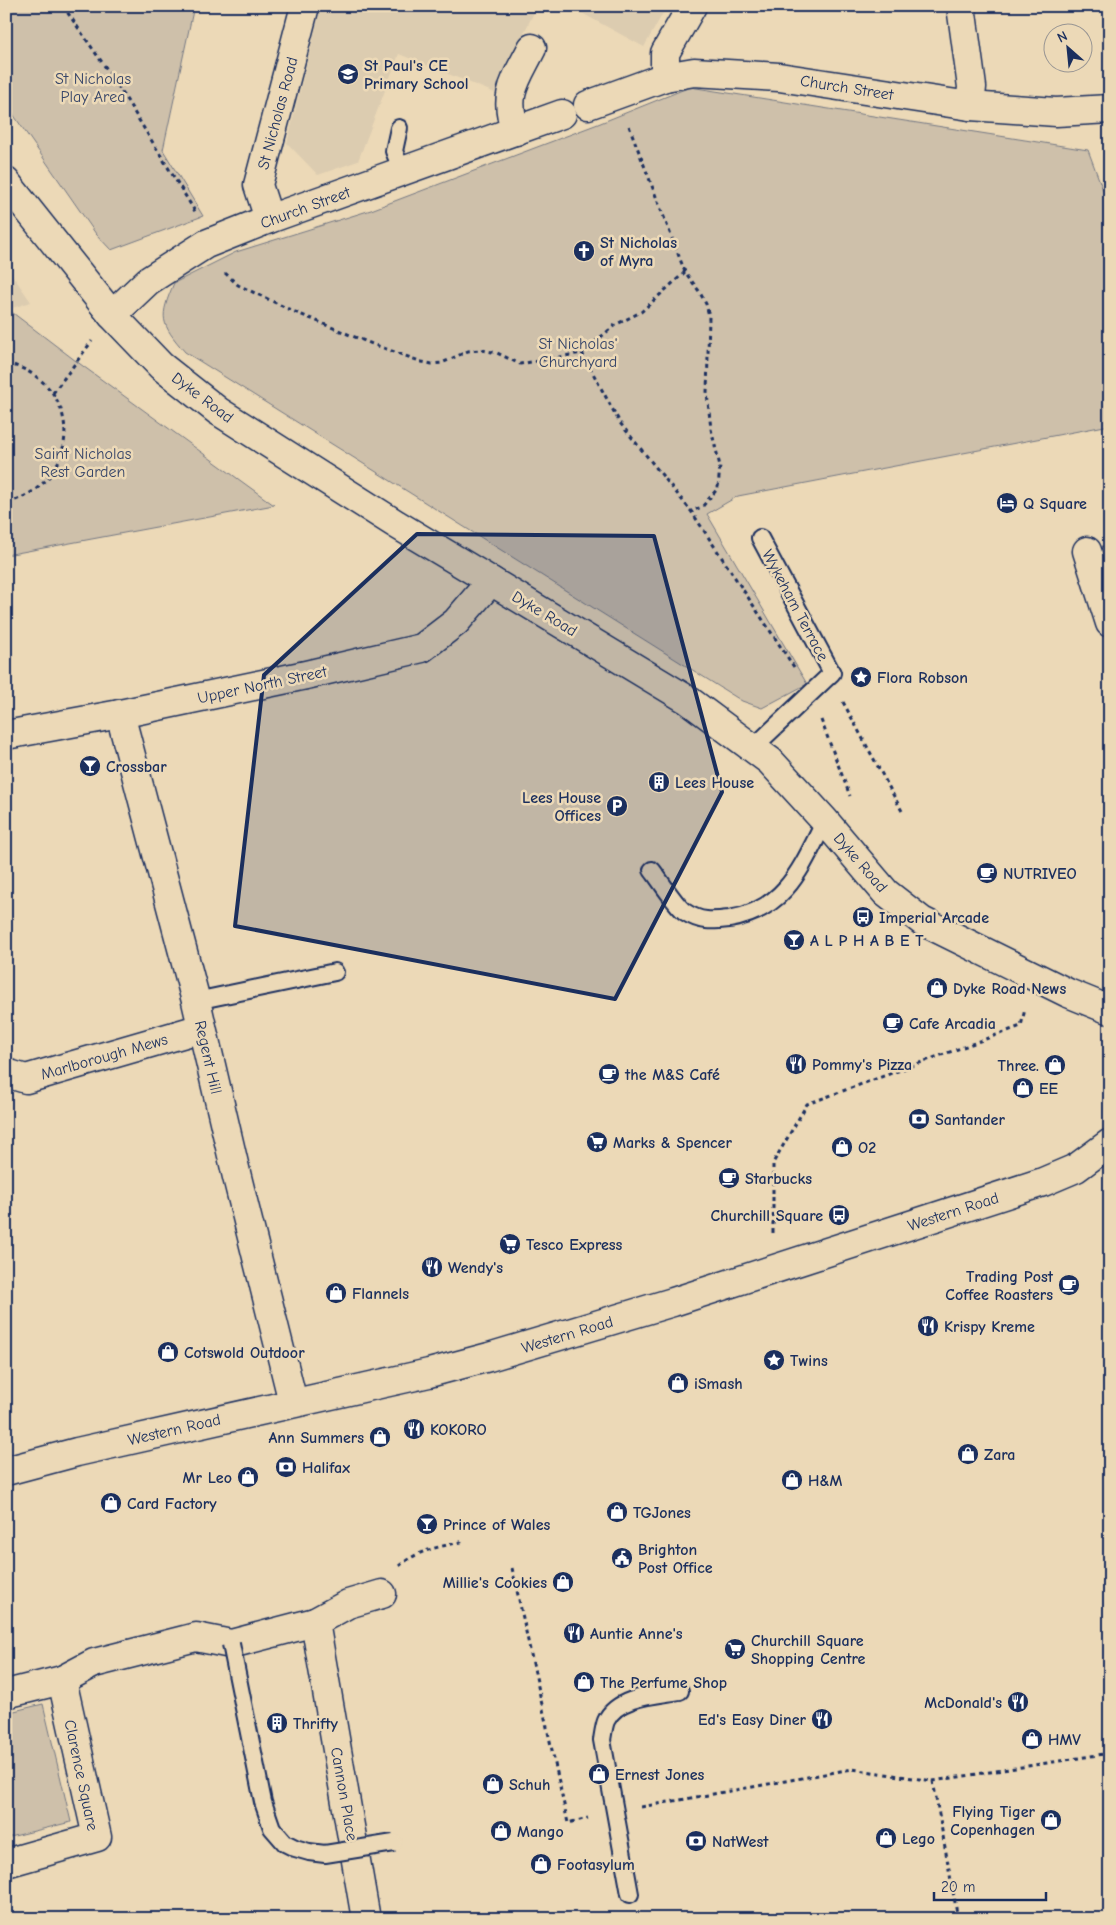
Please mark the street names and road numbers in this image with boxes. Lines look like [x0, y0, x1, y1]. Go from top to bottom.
street label: St Nicholas Road [254, 55, 302, 172]
street label: Church Street [799, 72, 895, 104]
street label: Church Street [258, 183, 353, 232]
street label: Dyke Road [168, 369, 237, 427]
street label: Wykeham Terrace [758, 547, 832, 664]
street label: Dyke Road [509, 587, 580, 640]
street label: Upper North Street [196, 662, 329, 707]
street label: Dyke Road [830, 829, 891, 896]
street label: Regent Hill [191, 1019, 225, 1096]
street label: Marlborough Mews [39, 1030, 170, 1084]
street label: Western Road [906, 1189, 1001, 1235]
street label: Western Road [519, 1313, 615, 1357]
street label: Western Road [126, 1411, 222, 1449]
street label: Clarence Square [60, 1718, 102, 1832]
street label: Cannon Place [327, 1746, 361, 1842]

